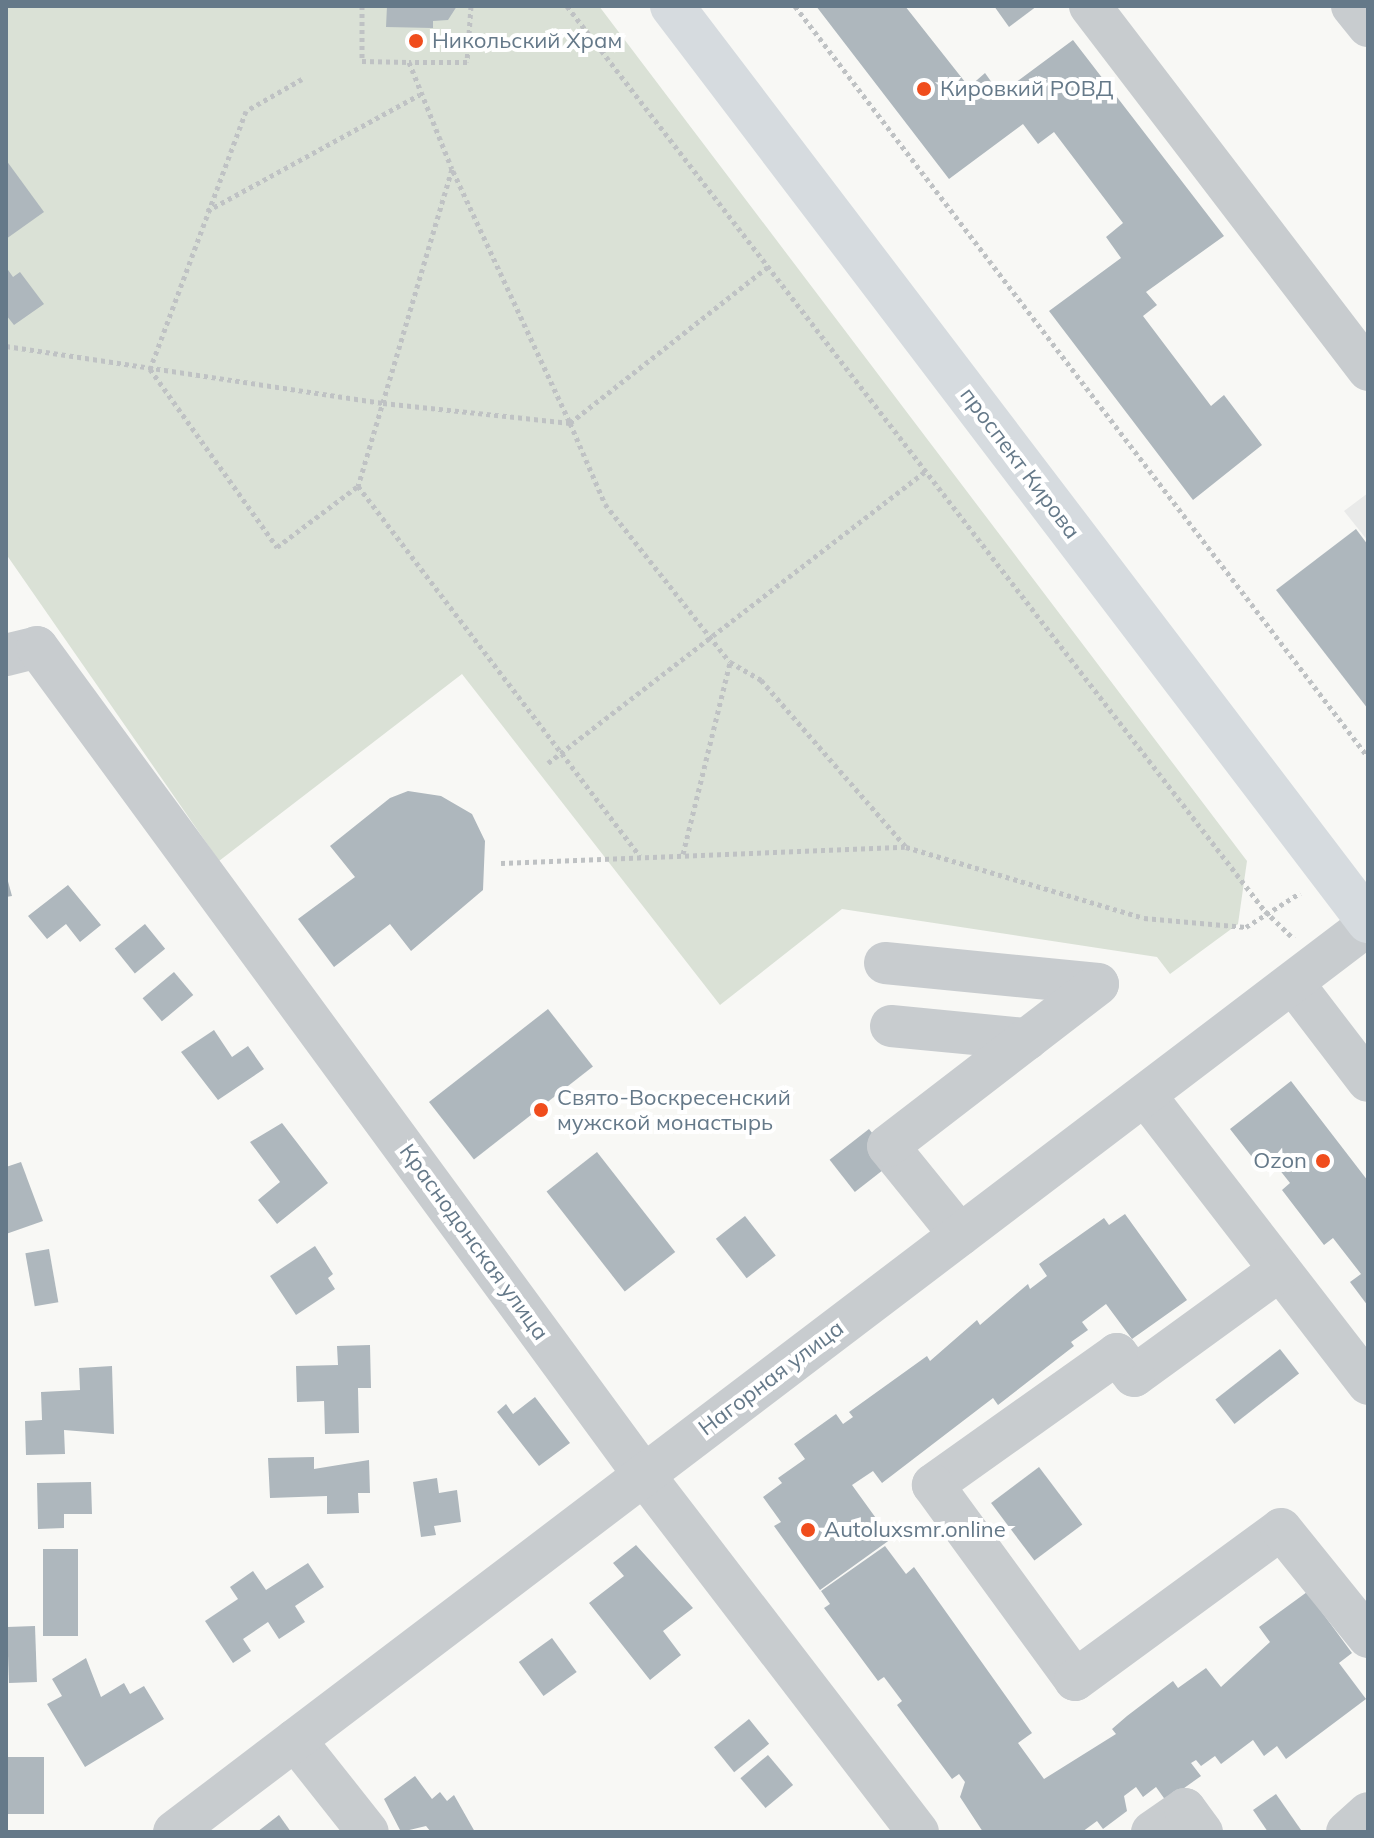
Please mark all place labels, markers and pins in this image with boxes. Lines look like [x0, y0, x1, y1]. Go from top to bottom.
place label: Никольский Храм [432, 28, 622, 54]
marker: Никольский Храм [407, 32, 425, 50]
place label: Кировкий РОВД [940, 76, 1114, 102]
marker: Кировкий РОВД [915, 80, 933, 98]
place label: Свято-Воскресенский мужской монастырь [557, 1084, 791, 1136]
marker: Свято-Воскресенский мужской монастырь [532, 1101, 550, 1119]
place label: Ozon [1253, 1148, 1307, 1174]
marker: Ozon [1314, 1152, 1332, 1170]
place label: Autoluxsmr.online [824, 1517, 1006, 1543]
marker: Autoluxsmr.online [799, 1521, 817, 1539]

